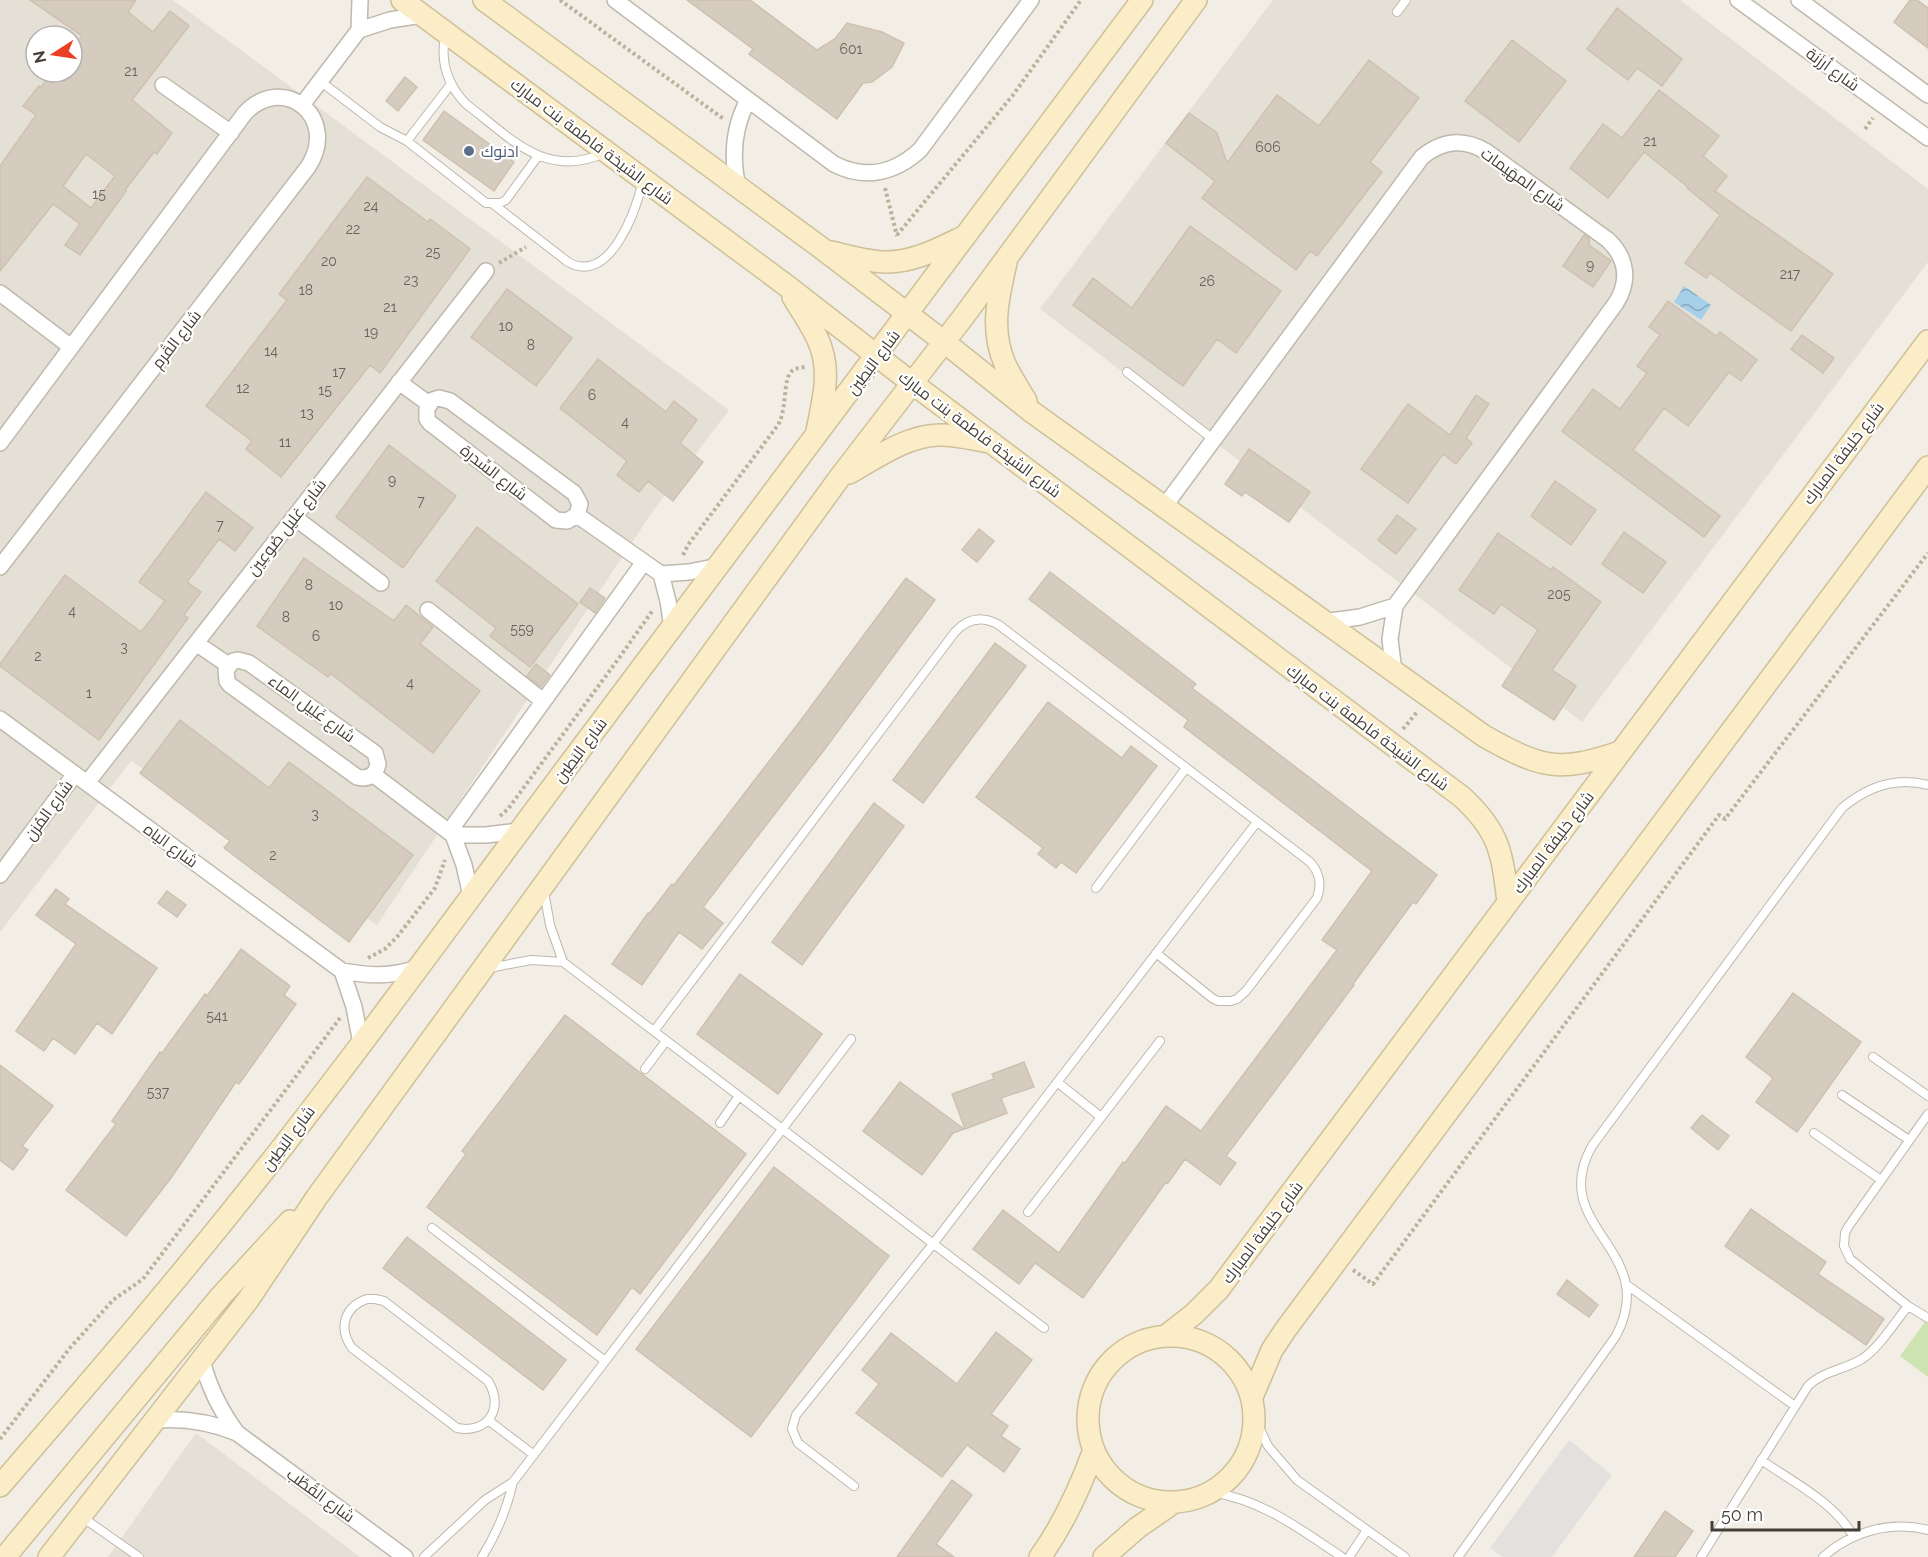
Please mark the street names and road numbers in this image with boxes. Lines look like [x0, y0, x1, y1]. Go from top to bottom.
street label: شارع أرزَنة [1801, 44, 1863, 97]
street label: شارع الشيخة فاطمة بنت مبارك [506, 74, 677, 210]
street label: شارع المهَيمات [1476, 144, 1568, 217]
street label: شارع القُرم [148, 306, 207, 374]
street label: شارع البَطِين [843, 326, 906, 400]
street label: شارع الشيخة فاطمة بنت مبارك [894, 367, 1065, 503]
street label: شارع خليفة المبارك [1799, 399, 1890, 509]
street label: شارع السِّدرة [455, 440, 531, 506]
street label: شارع غليل صُوعِين [243, 475, 332, 581]
street label: شارع الشيخة فاطمة بنت مبارك [1282, 660, 1453, 796]
street label: شارع غَلِيل الماء [264, 671, 359, 748]
street label: شارع البَطِين [550, 714, 613, 788]
street label: شارع المُزن [20, 776, 78, 845]
street label: شارع خليفة المبارك [1509, 788, 1600, 898]
street label: شارع الياه [139, 819, 202, 873]
street label: شارع البَطِين [258, 1102, 321, 1176]
street label: شارع خليفة المبارك [1218, 1178, 1309, 1288]
street label: شارع القُطُب [282, 1464, 358, 1528]

